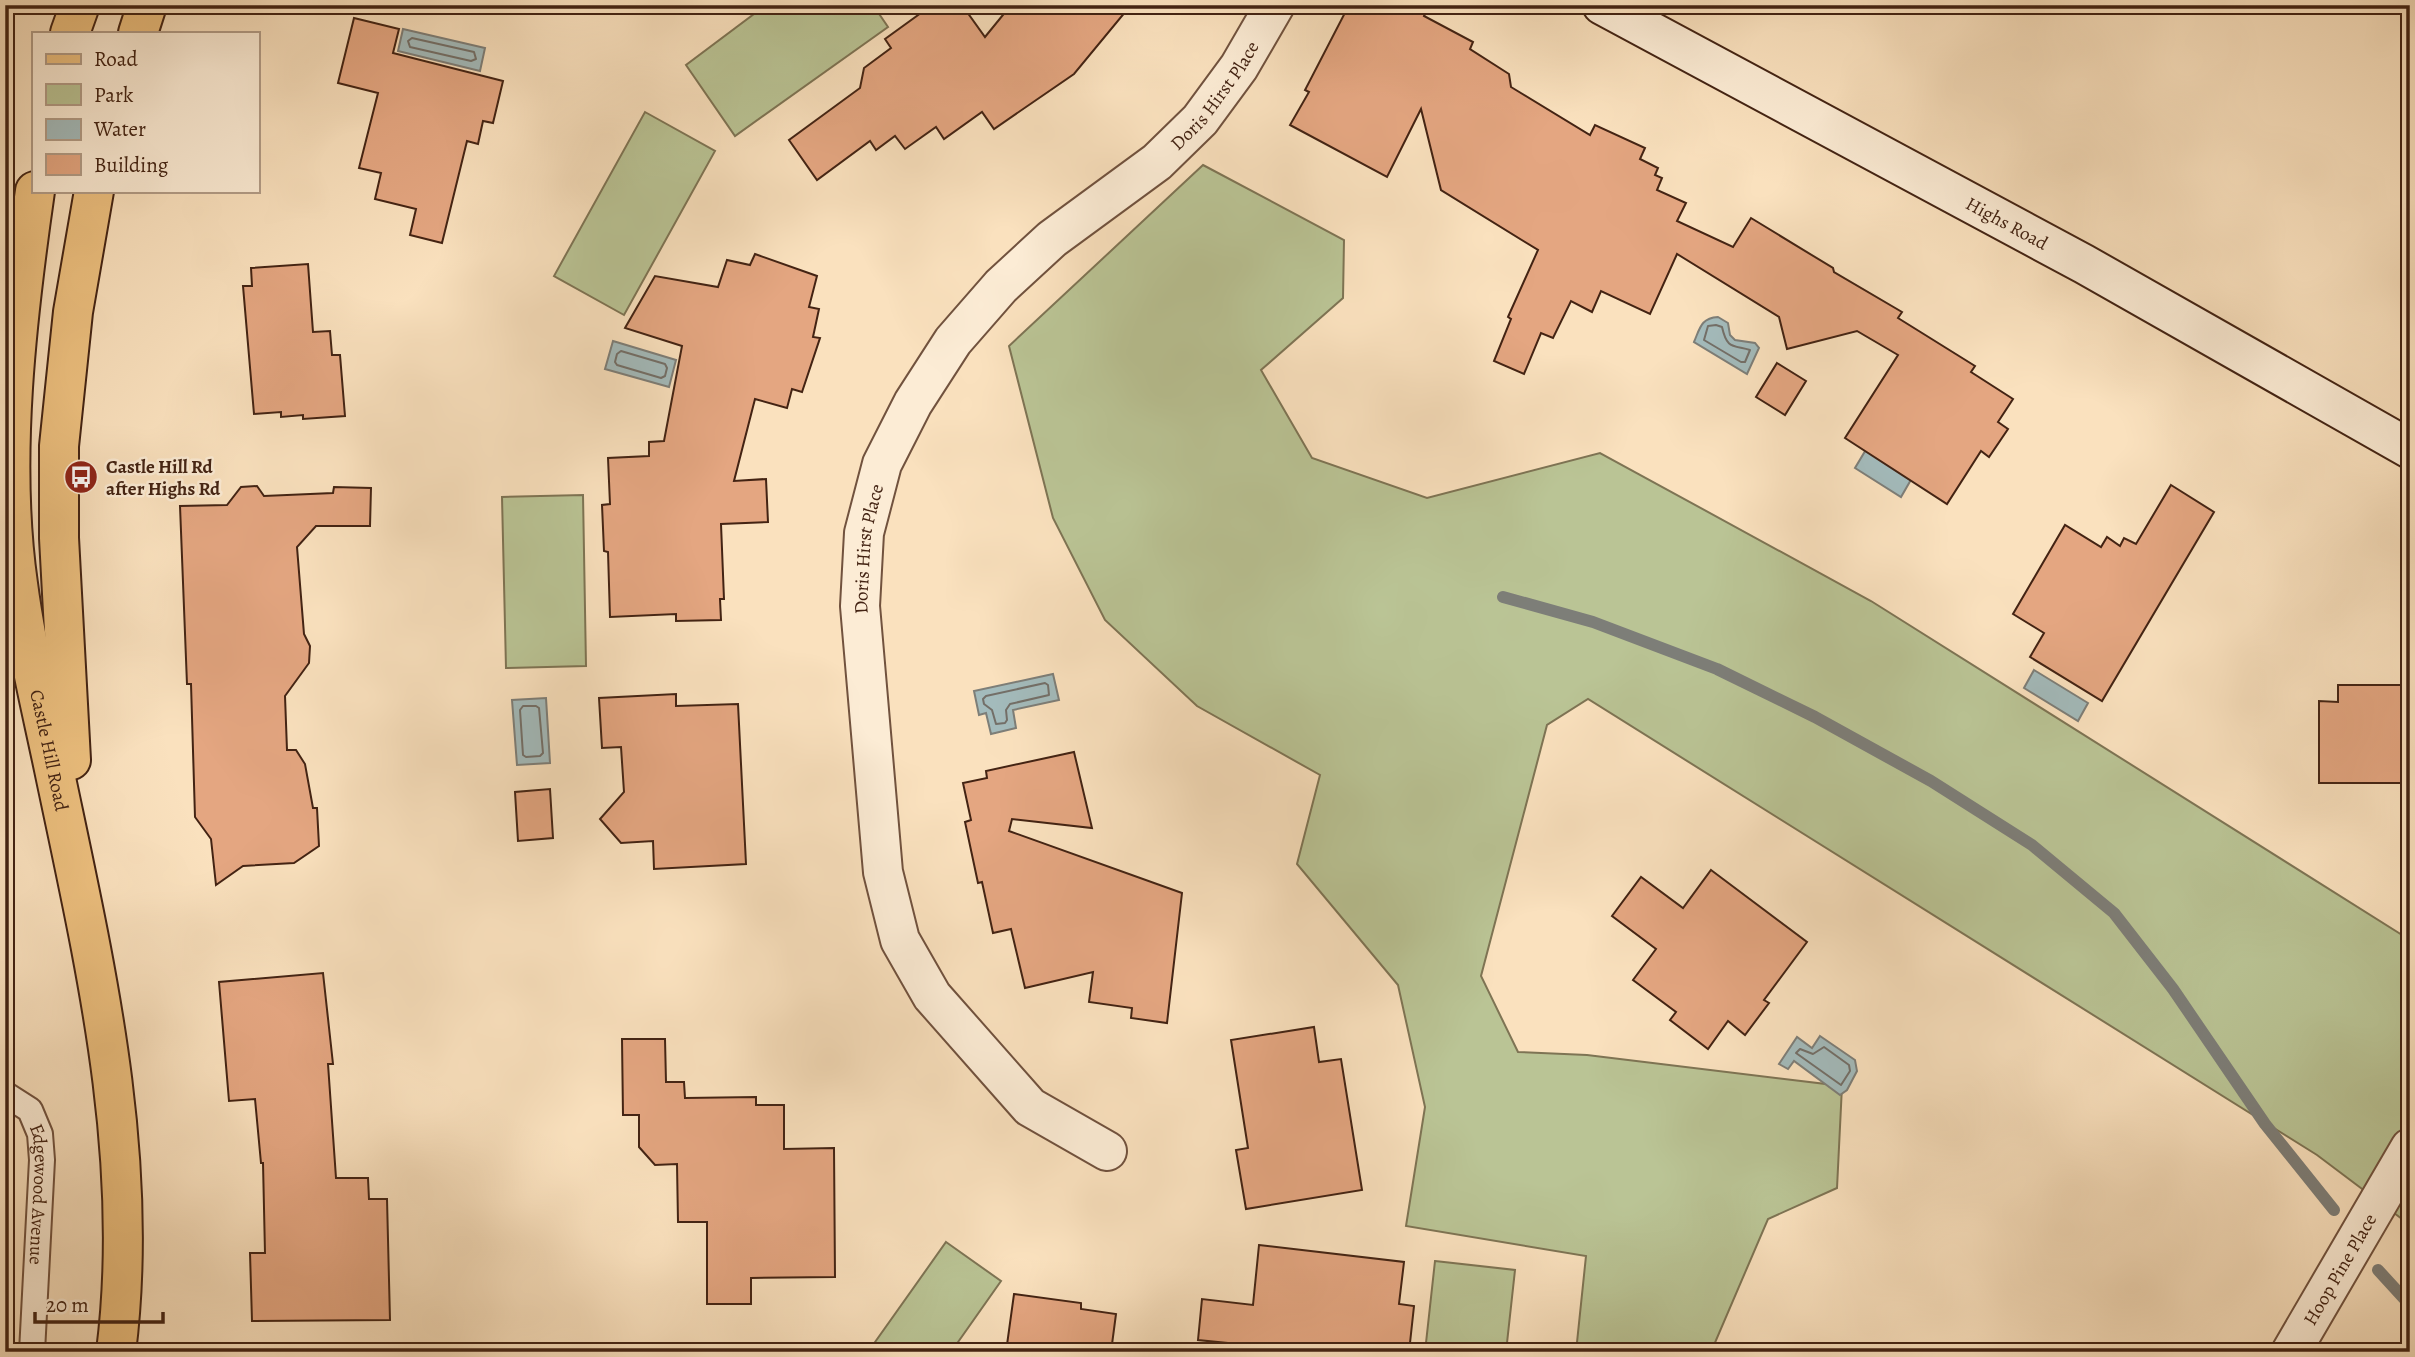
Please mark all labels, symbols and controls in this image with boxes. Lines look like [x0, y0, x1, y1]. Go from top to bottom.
legend [32, 32, 259, 192]
street label: Doris Hirst Place [1165, 36, 1265, 156]
text: Road [94, 45, 138, 73]
text: Park [94, 81, 134, 109]
text: Water [93, 115, 146, 143]
text: Building [94, 151, 169, 179]
street label: Highs Road [1961, 191, 2053, 257]
place label: Castle Hill Rd after Highs Rd [106, 454, 221, 502]
bus stop icon: Castle Hill Rd after Highs Rd [62, 458, 100, 496]
street label: Doris Hirst Place [848, 481, 890, 615]
street label: Castle Hill Road [23, 687, 75, 814]
street label: Edgewood Avenue [23, 1120, 54, 1266]
street label: Hoop Pine Place [2297, 1209, 2383, 1330]
scale bar [35, 1280, 163, 1324]
text: 20 m [46, 1291, 89, 1319]

